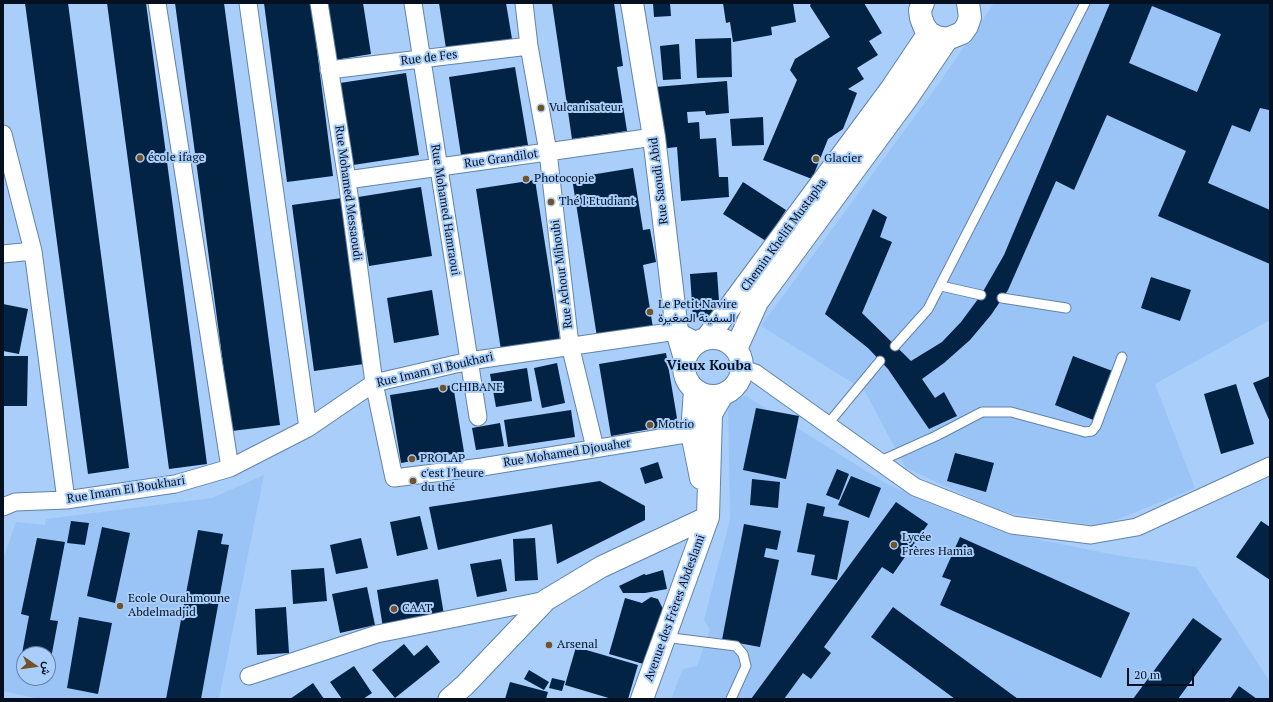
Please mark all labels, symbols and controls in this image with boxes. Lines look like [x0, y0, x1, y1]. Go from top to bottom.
street label: Rue de Fes [400, 47, 458, 69]
place label: Vulcanisateur [549, 101, 622, 115]
marker: Vulcanisateur [536, 103, 546, 113]
street label: Rue Mohamed Messaoudi [331, 125, 365, 261]
street label: Rue Saoudi Abid [647, 137, 671, 225]
street label: Rue Mohamed Hamraoui [428, 143, 462, 277]
street label: Rue Grandilot [463, 147, 539, 171]
place label: école ifage [148, 151, 205, 165]
place label: Glacier [824, 152, 862, 166]
marker: école ifage [135, 153, 145, 163]
marker: Glacier [811, 154, 821, 164]
place label: Photocopie [534, 172, 594, 186]
marker: Photocopie [521, 174, 531, 184]
street label: Chemin Khelifi Mustapha [738, 176, 830, 294]
place label: Thé l'Etudiant [559, 195, 635, 209]
marker: Thé l'Etudiant [546, 197, 556, 207]
street label: Rue Achour Mihoubi [548, 219, 576, 329]
place label: Le Petit Navire السفينة الصغيرة [658, 298, 737, 326]
marker: Le Petit Navire السفينة الصغيرة [645, 307, 655, 317]
street label: Rue Imam El Boukhari [375, 350, 495, 390]
district label: Vieux Kouba [666, 358, 752, 374]
place label: CHIBANE [451, 381, 503, 395]
marker: CHIBANE [438, 383, 448, 393]
place label: Motrio [658, 418, 694, 432]
marker: Motrio [645, 420, 655, 430]
street label: Rue Mohamed Djouaher [502, 436, 632, 470]
place label: PROLAP [420, 452, 465, 466]
marker: PROLAP [407, 454, 417, 464]
place label: c'est l'heure du thé [421, 467, 484, 495]
street label: Rue Imam El Boukhari [66, 474, 186, 506]
marker: c'est l'heure du thé [408, 476, 418, 486]
place label: Lycée Frères Hamia [902, 531, 973, 559]
street label: Avenue des Frères Abdeslami [642, 533, 708, 683]
marker: Lycée Frères Hamia [889, 540, 899, 550]
place label: Ecole Ourahmoune Abdelmadjid [128, 592, 230, 620]
marker: Ecole Ourahmoune Abdelmadjid [115, 601, 125, 611]
place label: CAAT [402, 602, 432, 616]
marker: CAAT [389, 604, 399, 614]
place label: Arsenal [557, 638, 598, 652]
marker: Arsenal [544, 640, 554, 650]
north arrow [16, 646, 56, 686]
text: ش [38, 660, 55, 676]
scale bar [1129, 660, 1196, 686]
text: 20 m [1134, 667, 1160, 682]

